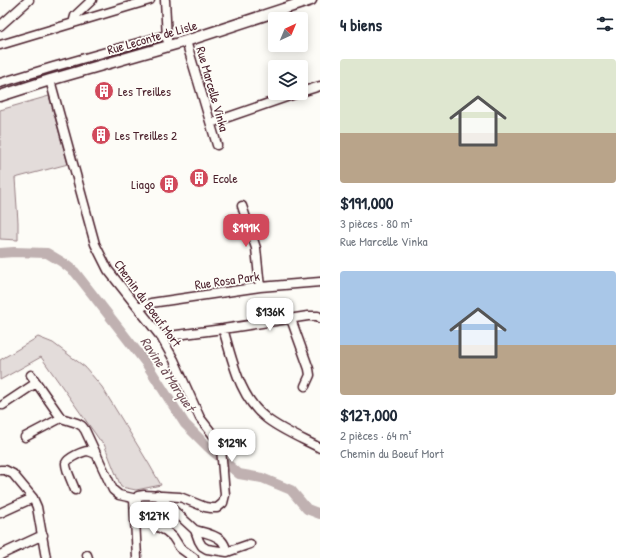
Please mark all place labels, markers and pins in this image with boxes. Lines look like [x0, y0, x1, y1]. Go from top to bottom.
building icon: Les Treilles [93, 80, 115, 102]
place label: Les Treilles [118, 82, 171, 100]
building icon: Les Treilles 2 [90, 124, 112, 146]
place label: Les Treilles 2 [115, 126, 177, 144]
building icon: Ecole [188, 167, 210, 189]
place label: Ecole [213, 169, 238, 187]
building icon: Liago [158, 173, 180, 195]
place label: Liago [131, 175, 155, 193]
pin: $191K [218, 214, 274, 248]
pin: $136K [242, 298, 298, 332]
pin: $129K [204, 429, 260, 463]
pin: $127K [126, 502, 182, 536]

